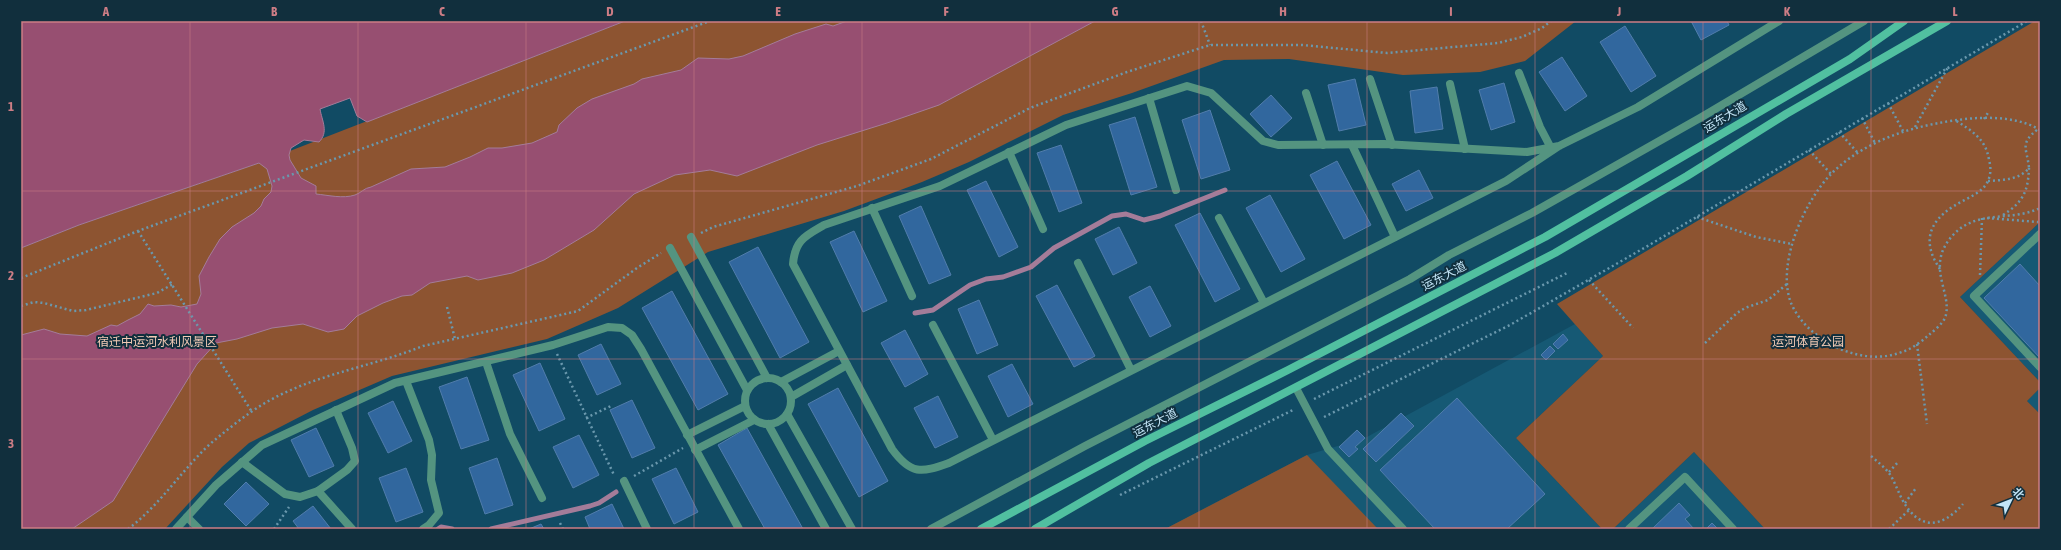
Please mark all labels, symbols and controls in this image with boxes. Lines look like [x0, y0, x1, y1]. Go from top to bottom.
text: A [102, 4, 110, 19]
text: B [271, 4, 278, 19]
text: C [439, 4, 445, 19]
text: D [606, 4, 614, 19]
text: E [775, 4, 781, 19]
text: F [943, 4, 949, 19]
text: G [1112, 4, 1119, 19]
text: H [1279, 4, 1287, 19]
text: I [1449, 4, 1453, 19]
text: J [1616, 4, 1621, 19]
text: K [1784, 4, 1791, 19]
text: L [1952, 4, 1958, 19]
text: 1 [8, 99, 14, 114]
street label: 运东大道 [1701, 99, 1749, 135]
street label: 运东大道 [1419, 259, 1469, 293]
text: 2 [8, 268, 14, 283]
park label: 宿迁中运河水利风景区 [97, 335, 217, 349]
park label: 运河体育公园 [1772, 335, 1844, 349]
street label: 运东大道 [1130, 406, 1180, 440]
text: 3 [8, 436, 14, 451]
north arrow [1991, 480, 2031, 520]
text: 北 [2010, 485, 2026, 501]

